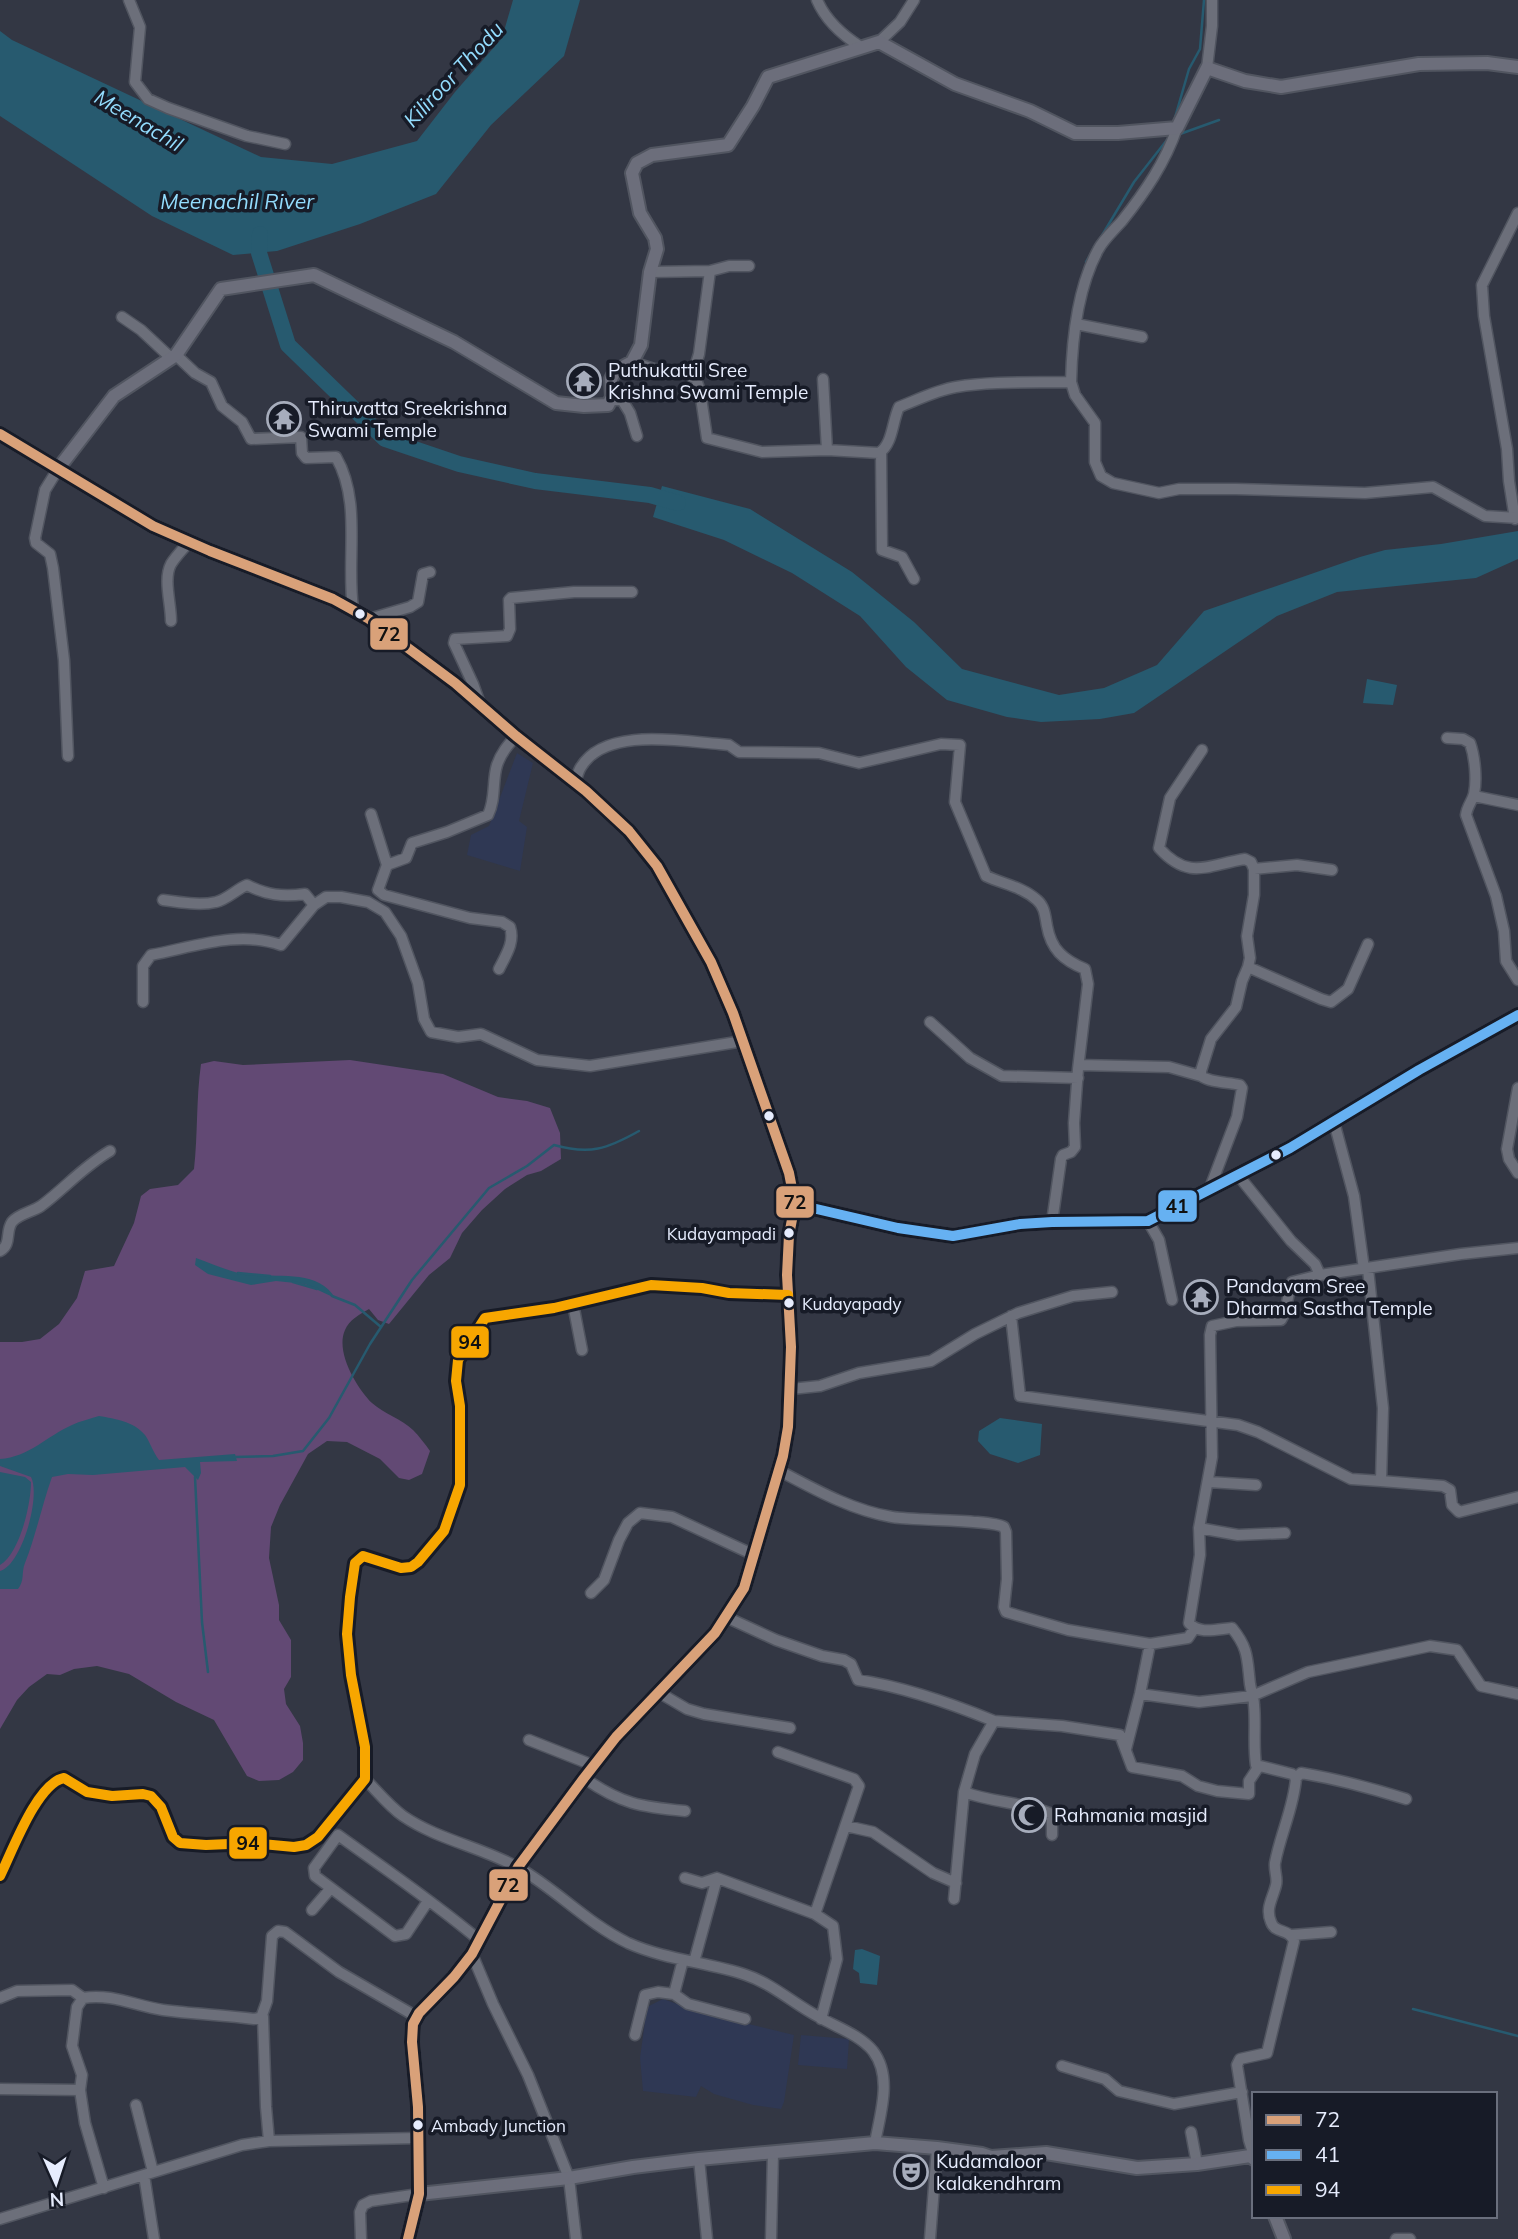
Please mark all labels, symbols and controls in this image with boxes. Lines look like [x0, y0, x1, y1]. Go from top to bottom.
water label: Kiliroor Thodu [398, 16, 508, 132]
water label: Meenachil [90, 83, 188, 157]
water label: Meenachil River [160, 188, 315, 214]
place label: Puthukattil Sree Krishna Swami Temple [608, 358, 808, 404]
temple icon: Puthukattil Sree Krishna Swami Temple [565, 362, 603, 400]
place label: Thiruvatta Sreekrishna Swami Temple [308, 396, 507, 442]
temple icon: Thiruvatta Sreekrishna Swami Temple [265, 400, 303, 438]
unlabelled marker [353, 607, 367, 621]
line badge: 72 [369, 617, 409, 651]
text: 72 [378, 622, 400, 646]
unlabelled marker [762, 1109, 776, 1123]
unlabelled marker [1269, 1148, 1283, 1162]
line badge: 72 [775, 1185, 815, 1219]
line badge: 41 [1157, 1189, 1198, 1223]
text: 72 [784, 1190, 806, 1214]
text: 41 [1166, 1194, 1188, 1218]
place label: Kudayampadi [667, 1223, 776, 1245]
marker: Kudayampadi [782, 1226, 796, 1240]
place label: Pandavam Sree Dharma Sastha Temple [1226, 1274, 1433, 1320]
temple icon: Pandavam Sree Dharma Sastha Temple [1182, 1278, 1220, 1316]
place label: Kudayapady [802, 1293, 901, 1315]
marker: Kudayapady [782, 1296, 796, 1310]
line badge: 94 [450, 1325, 490, 1359]
text: 94 [459, 1330, 482, 1354]
mosque icon: Rahmania masjid [1010, 1796, 1048, 1834]
place label: Rahmania masjid [1054, 1803, 1208, 1827]
line badge: 94 [228, 1826, 268, 1860]
text: 94 [237, 1831, 260, 1855]
line badge: 72 [488, 1868, 529, 1902]
text: 72 [497, 1873, 519, 1897]
legend [1252, 2092, 1497, 2218]
text: 72 [1315, 2106, 1340, 2132]
place label: Ambady Junction [431, 2115, 566, 2137]
marker: Ambady Junction [411, 2118, 425, 2132]
text: 41 [1315, 2141, 1340, 2167]
north arrow [21, 2148, 91, 2218]
place label: Kudamaloor kalakendhram [936, 2149, 1061, 2195]
theatre icon: Kudamaloor kalakendhram [892, 2153, 930, 2191]
text: 94 [1315, 2176, 1341, 2202]
text: N [49, 2188, 65, 2212]

